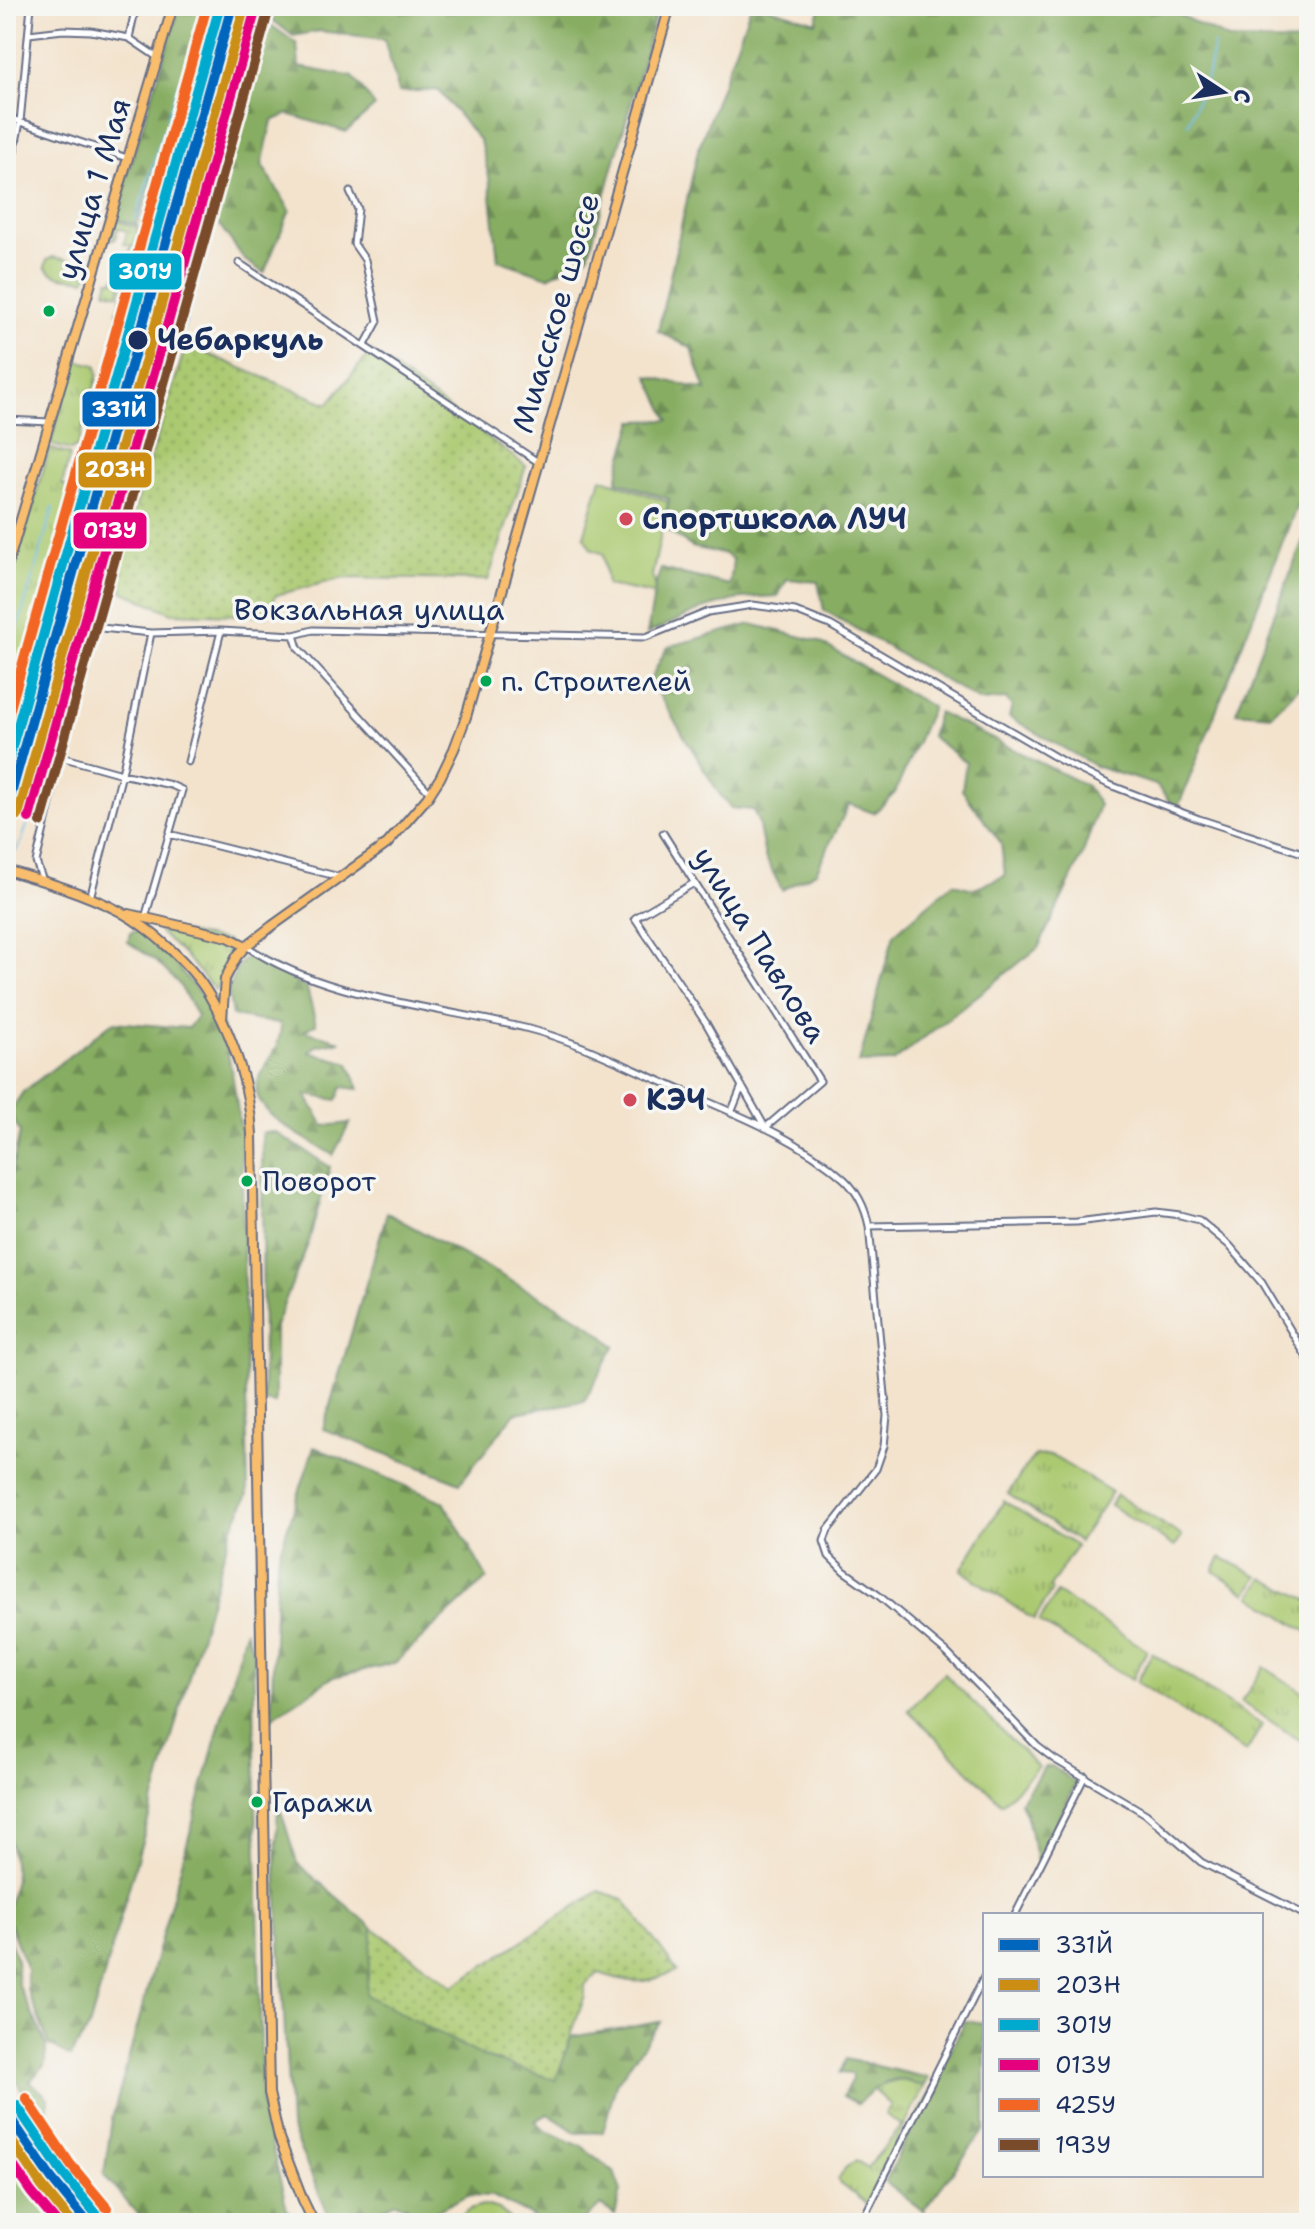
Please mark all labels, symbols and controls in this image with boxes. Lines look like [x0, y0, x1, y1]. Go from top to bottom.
north arrow [1183, 52, 1263, 132]
text: С [1226, 86, 1258, 106]
street label: улица 1 Мая [46, 93, 141, 285]
street label: Миасское шоссе [502, 188, 609, 437]
line badge: 301У [108, 252, 183, 291]
text: 301У [118, 257, 172, 286]
unlabelled marker [41, 303, 57, 319]
place label: Чебаркуль [157, 319, 323, 360]
marker: Чебаркуль [126, 328, 150, 352]
line badge: 331Й [81, 390, 157, 428]
text: 331Й [91, 394, 147, 424]
line badge: 203Н [77, 451, 153, 489]
text: 203Н [84, 455, 146, 484]
place label: Спортшкола ЛУЧ [642, 498, 907, 539]
marker: Спортшкола ЛУЧ [617, 510, 635, 528]
line badge: 013У [72, 511, 148, 550]
text: 013У [83, 516, 137, 545]
street label: Вокзальная улица [234, 589, 505, 630]
place label: п. Строителей [501, 662, 691, 700]
marker: п. Строителей [478, 673, 494, 689]
street label: улица Павлова [684, 839, 837, 1051]
place label: КЭЧ [646, 1079, 706, 1120]
marker: КЭЧ [621, 1091, 639, 1109]
place label: Поворот [262, 1162, 376, 1200]
marker: Поворот [239, 1173, 255, 1189]
place label: Гаражи [272, 1783, 373, 1821]
marker: Гаражи [249, 1794, 265, 1810]
legend [983, 1913, 1263, 2177]
text: 331Й [1055, 1929, 1113, 1961]
text: 203Н [1055, 1969, 1121, 2001]
text: 301У [1055, 2009, 1112, 2041]
text: 013У [1055, 2049, 1111, 2081]
text: 425У [1055, 2089, 1116, 2121]
text: 193У [1055, 2129, 1111, 2161]

